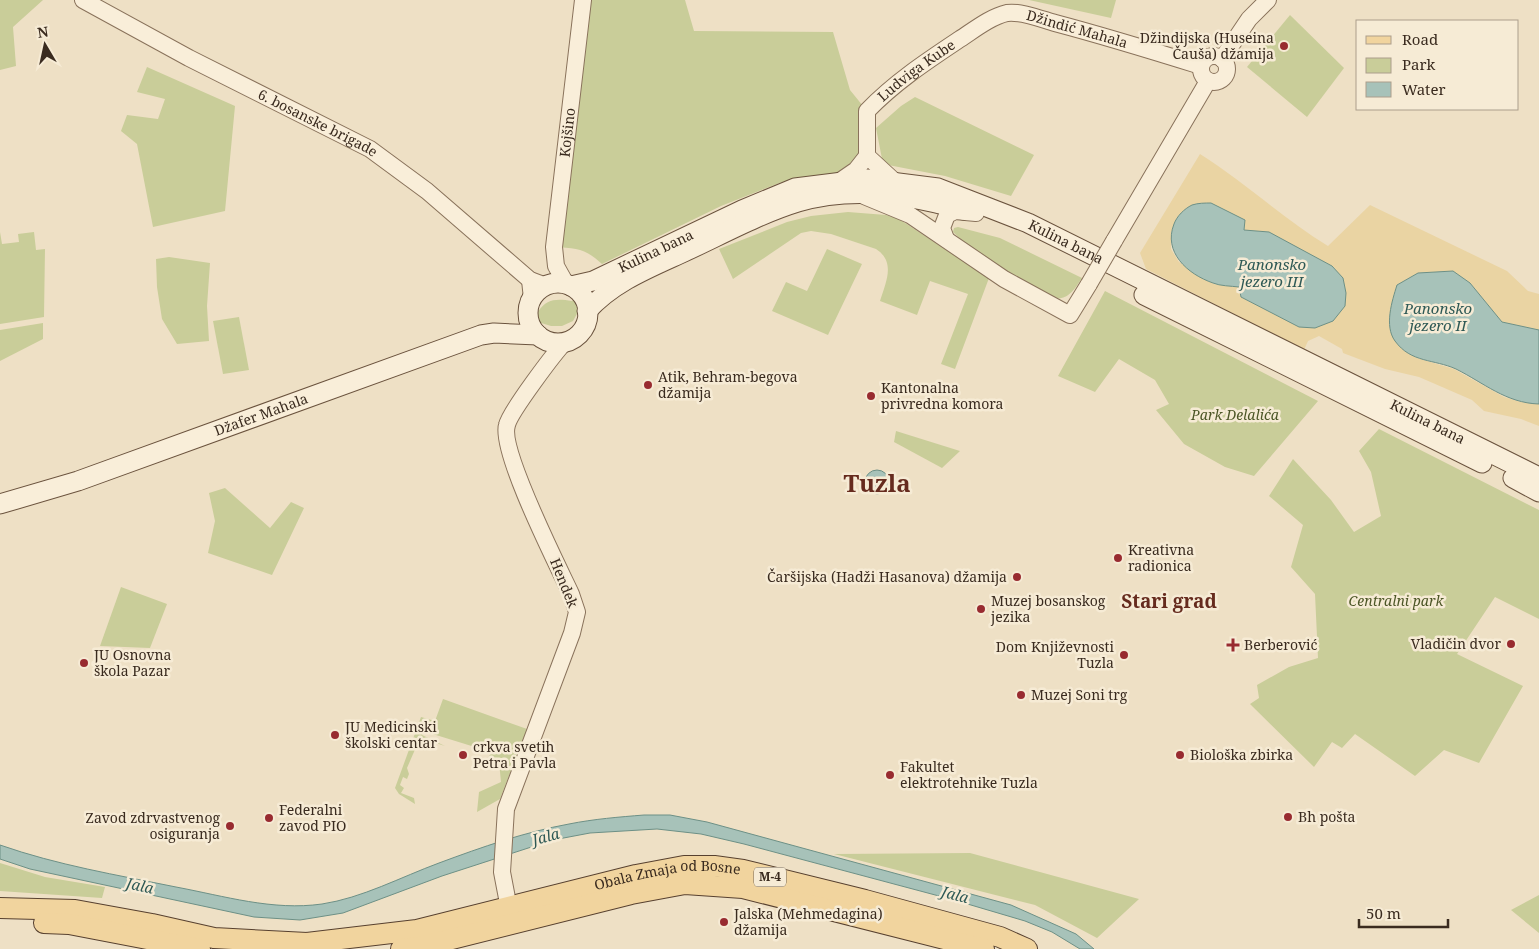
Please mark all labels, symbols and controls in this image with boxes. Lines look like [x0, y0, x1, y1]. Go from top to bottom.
street label: Džindić Mahala [1024, 5, 1130, 52]
north arrow [20, 20, 70, 70]
legend [1356, 20, 1519, 110]
text: N [36, 21, 50, 42]
place label: Džindijska (Huseina Čauša) džamija [1140, 28, 1274, 63]
text: Road [1402, 29, 1438, 49]
street label: Ludviga Kube [873, 35, 959, 105]
marker: Džindijska (Huseina Čauša) džamija [1278, 40, 1290, 52]
text: Park [1402, 54, 1436, 74]
text: Water [1402, 79, 1445, 99]
street label: 6. bosanske brigade [255, 84, 382, 161]
street label: Kojšino [555, 107, 579, 158]
street label: Kulina bana [1026, 215, 1107, 268]
street label: Kulina bana [615, 225, 696, 277]
water label: Panonsko jezero III [1237, 254, 1306, 291]
water label: Panonsko jezero II [1403, 298, 1472, 335]
place label: Atik, Behram-begova džamija [658, 367, 798, 402]
place label: Kantonalna privredna komora [881, 378, 1004, 413]
marker: Atik, Behram-begova džamija [642, 379, 654, 391]
street label: Džafer Mahala [211, 389, 310, 440]
marker: Kantonalna privredna komora [865, 390, 877, 402]
street label: Kulina bana [1387, 395, 1469, 448]
park label: Park Delalića [1190, 405, 1280, 424]
district label: Tuzla [843, 466, 911, 499]
place label: Kreativna radionica [1128, 540, 1194, 575]
marker: Kreativna radionica [1112, 552, 1124, 564]
street label: Hendek [546, 555, 583, 611]
place label: Čaršijska (Hadži Hasanova) džamija [767, 567, 1007, 586]
marker: Čaršijska (Hadži Hasanova) džamija [1011, 571, 1023, 583]
district label: Stari grad [1121, 588, 1217, 614]
place label: Muzej bosanskog jezika [990, 591, 1106, 626]
park label: Centralni park [1349, 591, 1444, 610]
marker: Muzej bosanskog jezika [975, 603, 987, 615]
place label: Vladičin dvor [1411, 634, 1501, 653]
place label: Berberović [1244, 635, 1318, 654]
place label: Dom Književnosti Tuzla [996, 637, 1115, 672]
marker: Berberović [1226, 638, 1240, 652]
marker: Vladičin dvor [1505, 638, 1517, 650]
place label: JU Osnovna škola Pazar [93, 645, 172, 680]
marker: Dom Književnosti Tuzla [1118, 649, 1130, 661]
marker: JU Osnovna škola Pazar [78, 657, 90, 669]
place label: Muzej Soni trg [1031, 685, 1128, 704]
marker: Muzej Soni trg [1015, 689, 1027, 701]
place label: JU Medicinski školski centar [344, 717, 437, 752]
marker: JU Medicinski školski centar [329, 729, 341, 741]
place label: crkva svetih Petra i Pavla [473, 737, 557, 772]
place label: Biološka zbirka [1190, 745, 1293, 764]
marker: crkva svetih Petra i Pavla [457, 749, 469, 761]
marker: Biološka zbirka [1174, 749, 1186, 761]
place label: Fakultet elektrotehnike Tuzla [900, 757, 1038, 792]
marker: Fakultet elektrotehnike Tuzla [884, 769, 896, 781]
place label: Federalni zavod PIO [279, 800, 346, 835]
place label: Bh pošta [1298, 807, 1356, 826]
place label: Zavod zdrvastvenog osiguranja [86, 808, 220, 843]
marker: Bh pošta [1282, 811, 1294, 823]
marker: Federalni zavod PIO [263, 812, 275, 824]
marker: Zavod zdrvastvenog osiguranja [224, 820, 236, 832]
water label: Jala [527, 823, 562, 850]
street label: Obala Zmaja od Bosne [592, 856, 742, 894]
road number: M-4 [754, 868, 786, 886]
water label: Jala [122, 872, 156, 898]
water label: Jala [937, 880, 971, 907]
scale bar [1359, 896, 1448, 928]
text: 50 m [1366, 903, 1401, 923]
place label: Jalska (Mehmedagina) džamija [733, 904, 883, 939]
marker: Jalska (Mehmedagina) džamija [718, 916, 730, 928]

